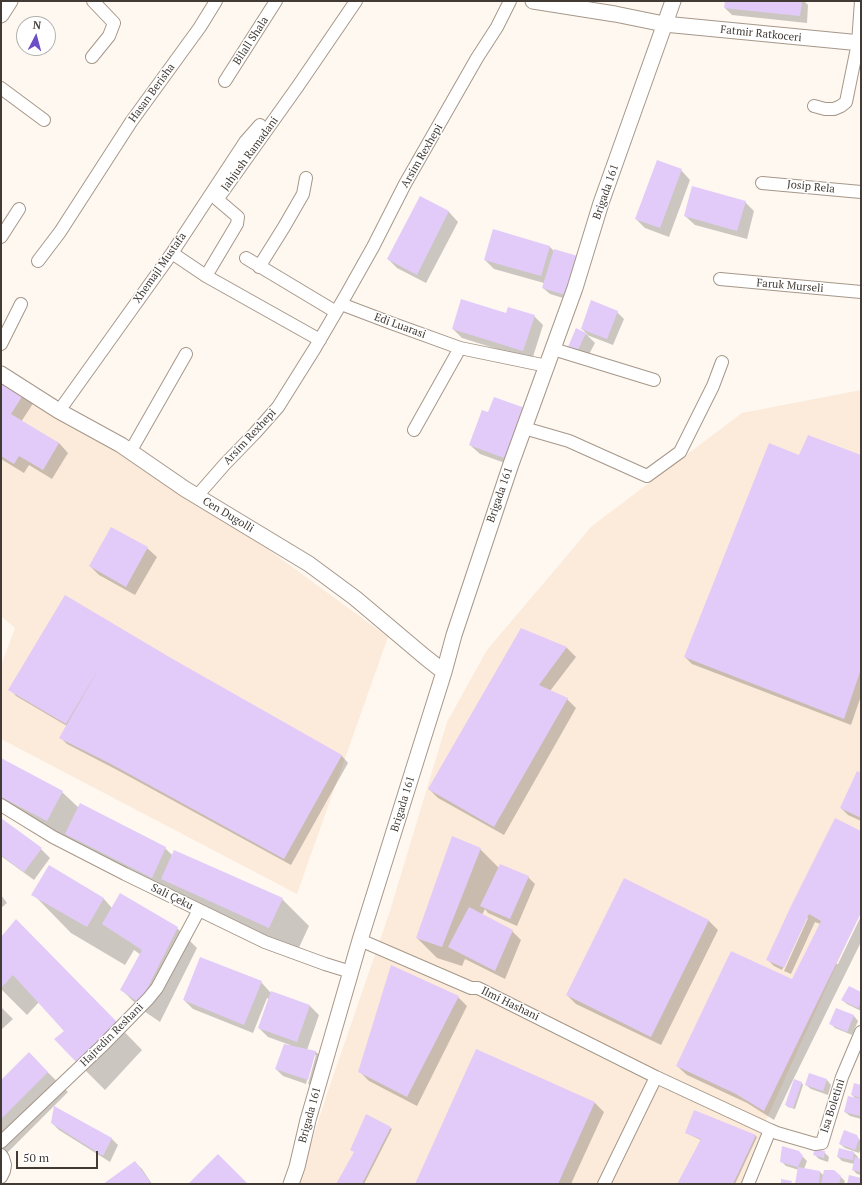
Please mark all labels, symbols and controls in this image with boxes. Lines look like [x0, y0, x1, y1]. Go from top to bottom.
street label: Bilall Shala [230, 14, 272, 68]
north arrow [16, 16, 56, 56]
text: N [32, 18, 42, 32]
street label: Fatmir Ratkoceri [720, 23, 802, 45]
street label: Hasan Berisha [126, 61, 178, 125]
street label: Jahjush Ramadani [219, 114, 281, 194]
street label: Arsim Rexhepi [398, 122, 446, 190]
street label: Brigada 161 [590, 163, 622, 221]
street label: Josip Rela [786, 178, 836, 196]
street label: Xhemajl Mustafa [131, 230, 189, 306]
street label: Faruk Murseli [756, 276, 824, 296]
street label: Edi Luarasi [372, 311, 428, 341]
street label: Arsim Rexhepi [221, 406, 279, 468]
street label: Brigada 161 [484, 466, 516, 524]
street label: Cen Dugolli [200, 495, 256, 535]
street label: Brigada 161 [388, 775, 418, 833]
street label: Sali Çeku [149, 881, 195, 913]
street label: Ilmi Hashani [479, 984, 541, 1024]
street label: Hajredin Reshani [78, 1001, 146, 1069]
street label: Isa Boletini [818, 1077, 848, 1135]
street label: Brigada 161 [296, 1085, 324, 1145]
scale bar [18, 1143, 100, 1169]
text: 50 m [23, 1150, 49, 1165]

